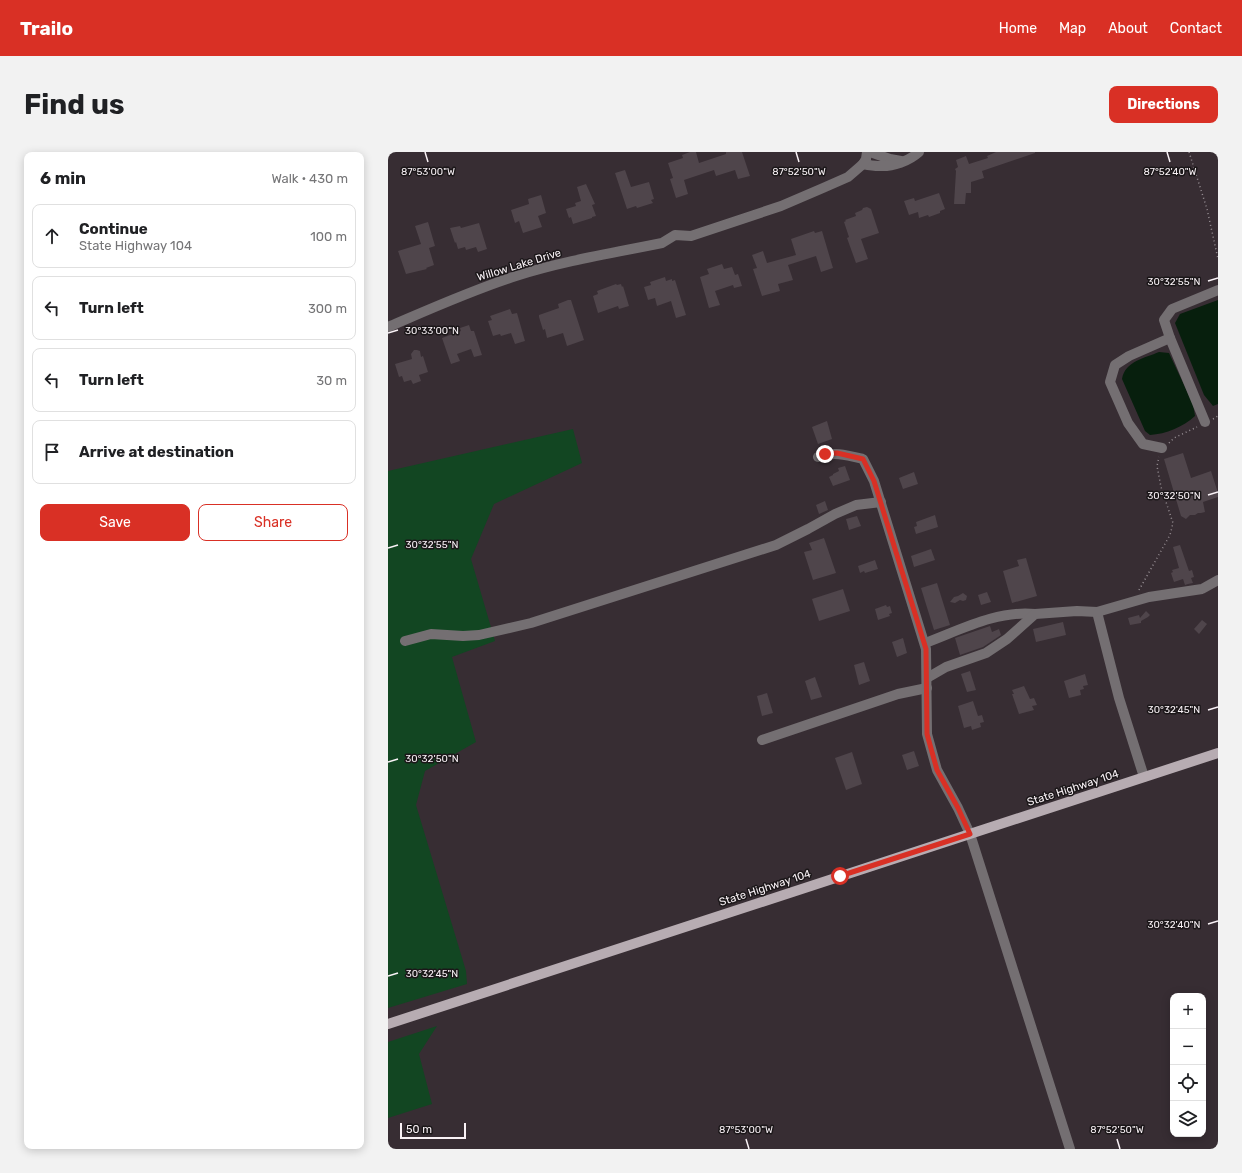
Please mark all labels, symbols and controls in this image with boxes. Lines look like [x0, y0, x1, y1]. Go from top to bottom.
text: Trailo [20, 17, 73, 40]
text: Home [999, 20, 1037, 37]
text: Map [1059, 20, 1086, 37]
text: About [1108, 20, 1148, 37]
text: Contact [1170, 20, 1222, 37]
button: Directions [1109, 86, 1218, 123]
text: Find us [24, 88, 124, 121]
text: 87°53'00"W [401, 166, 455, 178]
text: 87°52'50"W [772, 166, 826, 178]
text: 87°52'40"W [1143, 166, 1197, 178]
text: 6 min [40, 168, 86, 188]
text: Walk · 430 m [271, 171, 348, 186]
text: Continue [79, 220, 148, 238]
icon: ahead [41, 225, 63, 247]
text: 100 m [310, 229, 347, 244]
text: State Highway 104 [79, 238, 192, 253]
street label: Willow Lake Drive [475, 246, 563, 284]
text: 30°32'55"N [1148, 276, 1200, 288]
icon: left [41, 297, 63, 319]
text: Turn left [79, 299, 144, 317]
text: 300 m [308, 301, 347, 316]
text: 30°33'00"N [405, 325, 459, 337]
icon: left [41, 369, 63, 391]
text: Turn left [79, 371, 144, 389]
text: 30 m [316, 373, 347, 388]
icon: arrive [41, 441, 63, 463]
text: Arrive at destination [79, 443, 234, 461]
route end [816, 445, 834, 463]
text: 30°32'50"N [1147, 490, 1201, 502]
button: Save [40, 504, 190, 541]
button: Share [198, 504, 348, 541]
text: 30°32'55"N [406, 539, 458, 551]
text: 30°32'45"N [1148, 704, 1200, 716]
text: 30°32'50"N [405, 753, 459, 765]
street label: State Highway 104 [1026, 767, 1121, 809]
street label: State Highway 104 [718, 867, 813, 909]
route start [831, 867, 849, 885]
text: 30°32'40"N [1147, 919, 1201, 931]
text: 30°32'45"N [406, 968, 458, 980]
map controls [1170, 993, 1206, 1137]
button: + [1170, 993, 1206, 1029]
button: − [1170, 1029, 1206, 1065]
button: locate [1170, 1065, 1206, 1101]
button: layers [1170, 1101, 1206, 1137]
scale bar [400, 1121, 466, 1140]
text: 50 m [406, 1123, 432, 1136]
text: 87°53'00"W [719, 1124, 773, 1136]
text: 87°52'50"W [1090, 1124, 1144, 1136]

